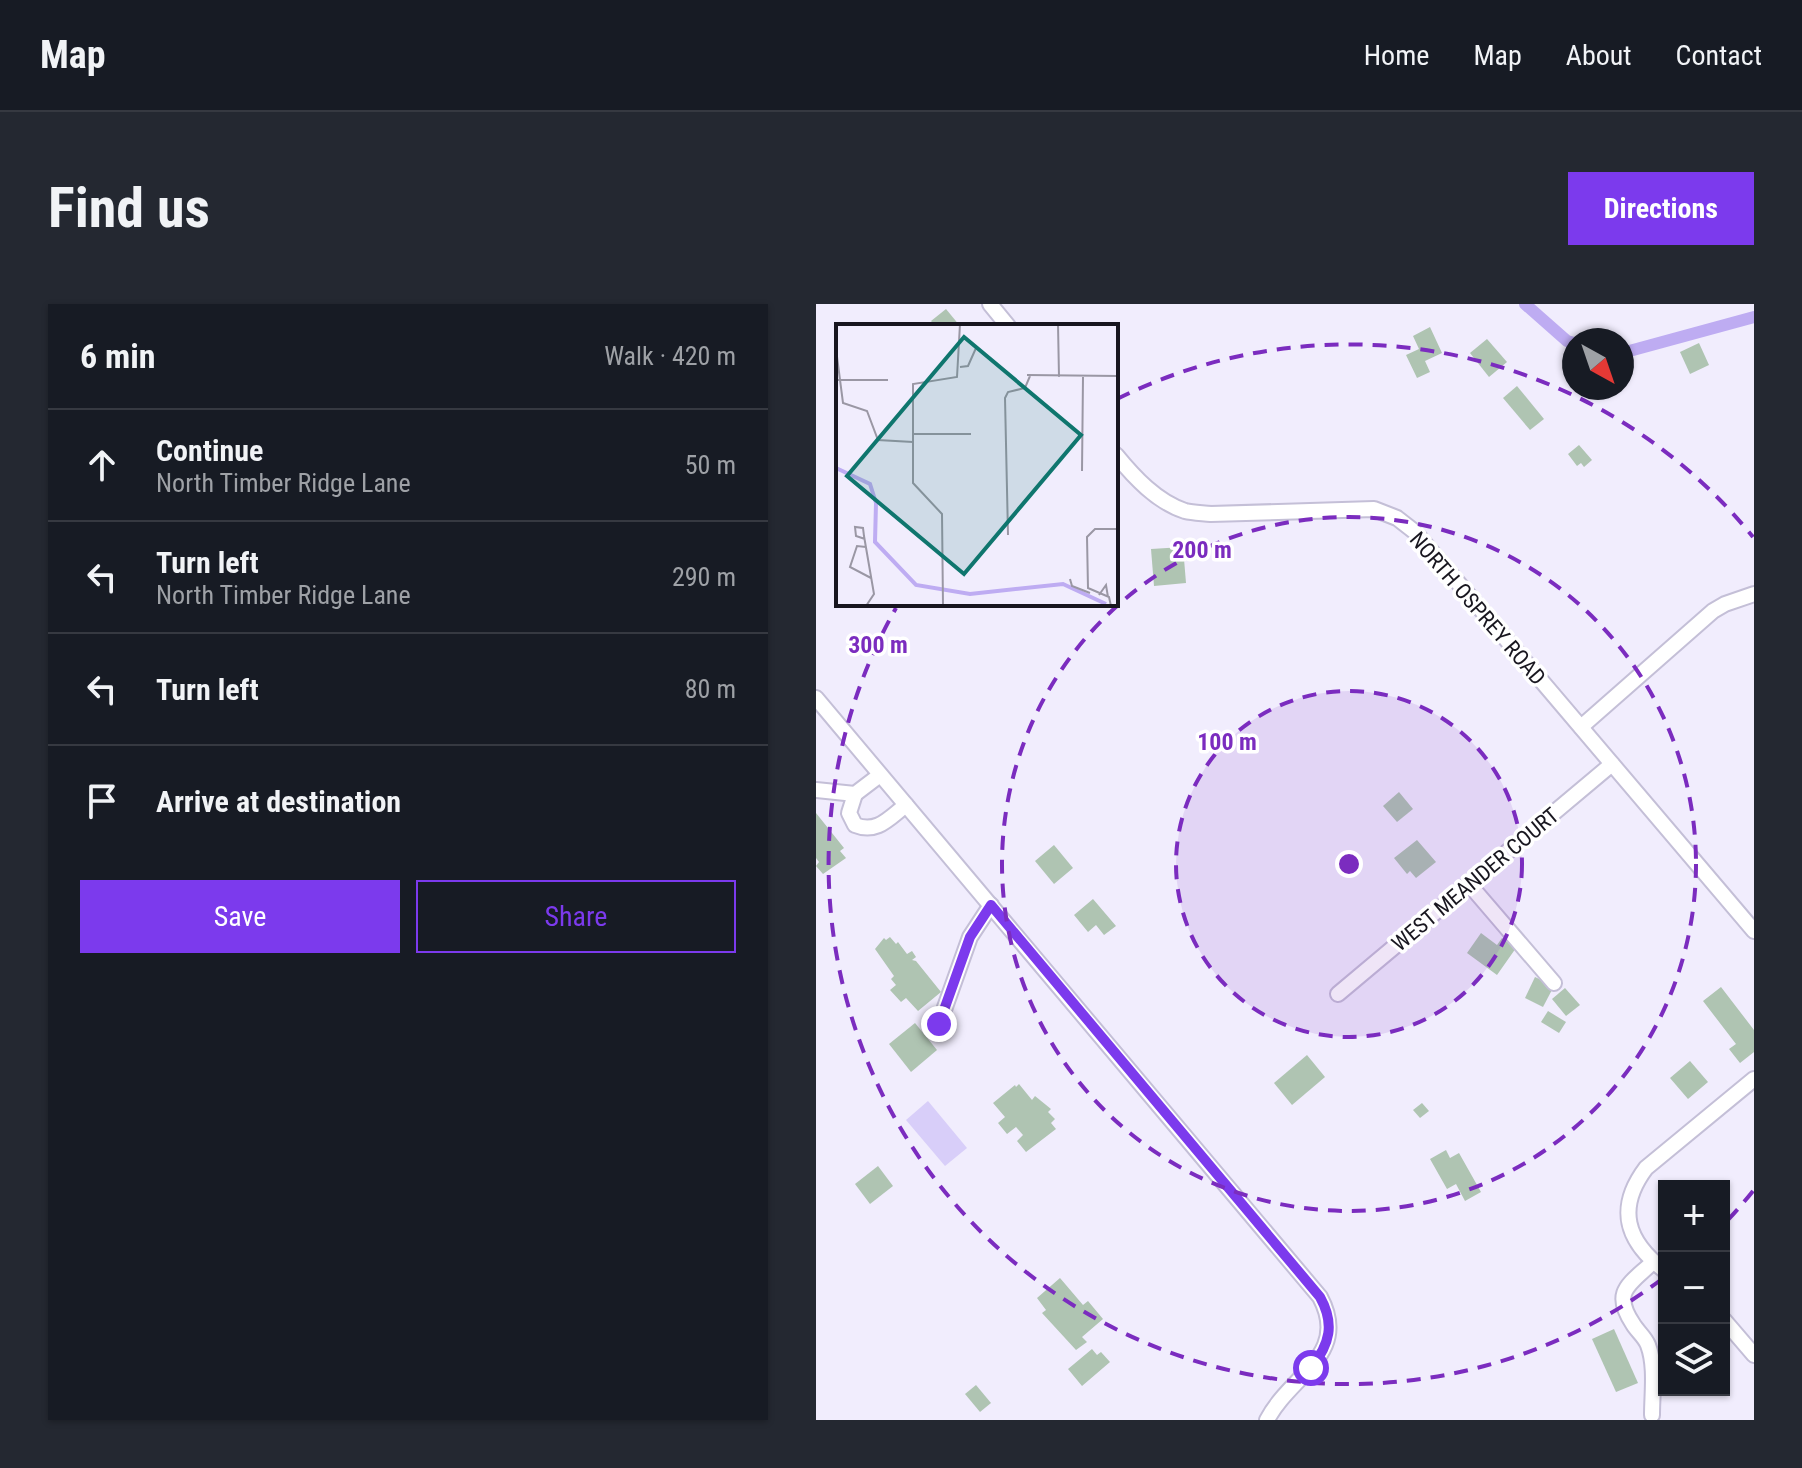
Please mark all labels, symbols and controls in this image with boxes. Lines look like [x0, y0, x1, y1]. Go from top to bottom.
text: Map [40, 33, 106, 77]
text: Home [1364, 39, 1429, 72]
text: Map [1473, 39, 1522, 72]
text: About [1566, 39, 1632, 72]
text: Contact [1676, 39, 1762, 72]
button: Directions [1568, 172, 1754, 245]
text: Find us [48, 175, 210, 241]
inset map [836, 324, 1118, 606]
north arrow [1562, 328, 1634, 400]
text: 6 min [80, 336, 156, 376]
text: Walk · 420 m [604, 341, 736, 371]
text: Continue [156, 433, 263, 468]
icon: ahead [80, 443, 124, 487]
text: 50 m [685, 450, 736, 480]
text: North Timber Ridge Lane [156, 468, 411, 498]
street label: NORTH OSPREY ROAD [1405, 527, 1551, 690]
text: 200 m [1172, 536, 1232, 564]
text: Turn left [156, 545, 259, 580]
icon: left [80, 555, 124, 599]
text: 290 m [672, 562, 736, 592]
text: North Timber Ridge Lane [156, 580, 411, 610]
text: 300 m [848, 631, 908, 659]
icon: left [80, 667, 124, 711]
text: Turn left [156, 672, 259, 707]
text: 80 m [685, 674, 736, 704]
text: 100 m [1197, 728, 1257, 756]
icon: arrive [80, 779, 124, 823]
text: Arrive at destination [156, 784, 401, 819]
street label: WEST MEANDER COURT [1387, 802, 1564, 956]
centre of rings [1335, 850, 1363, 878]
button: Save [80, 880, 400, 953]
button: Share [416, 880, 736, 953]
route end [921, 1006, 957, 1042]
map controls [1658, 1180, 1730, 1396]
button: + [1658, 1180, 1730, 1252]
button: − [1658, 1252, 1730, 1324]
button: layers [1658, 1324, 1730, 1396]
route start [1293, 1350, 1329, 1386]

